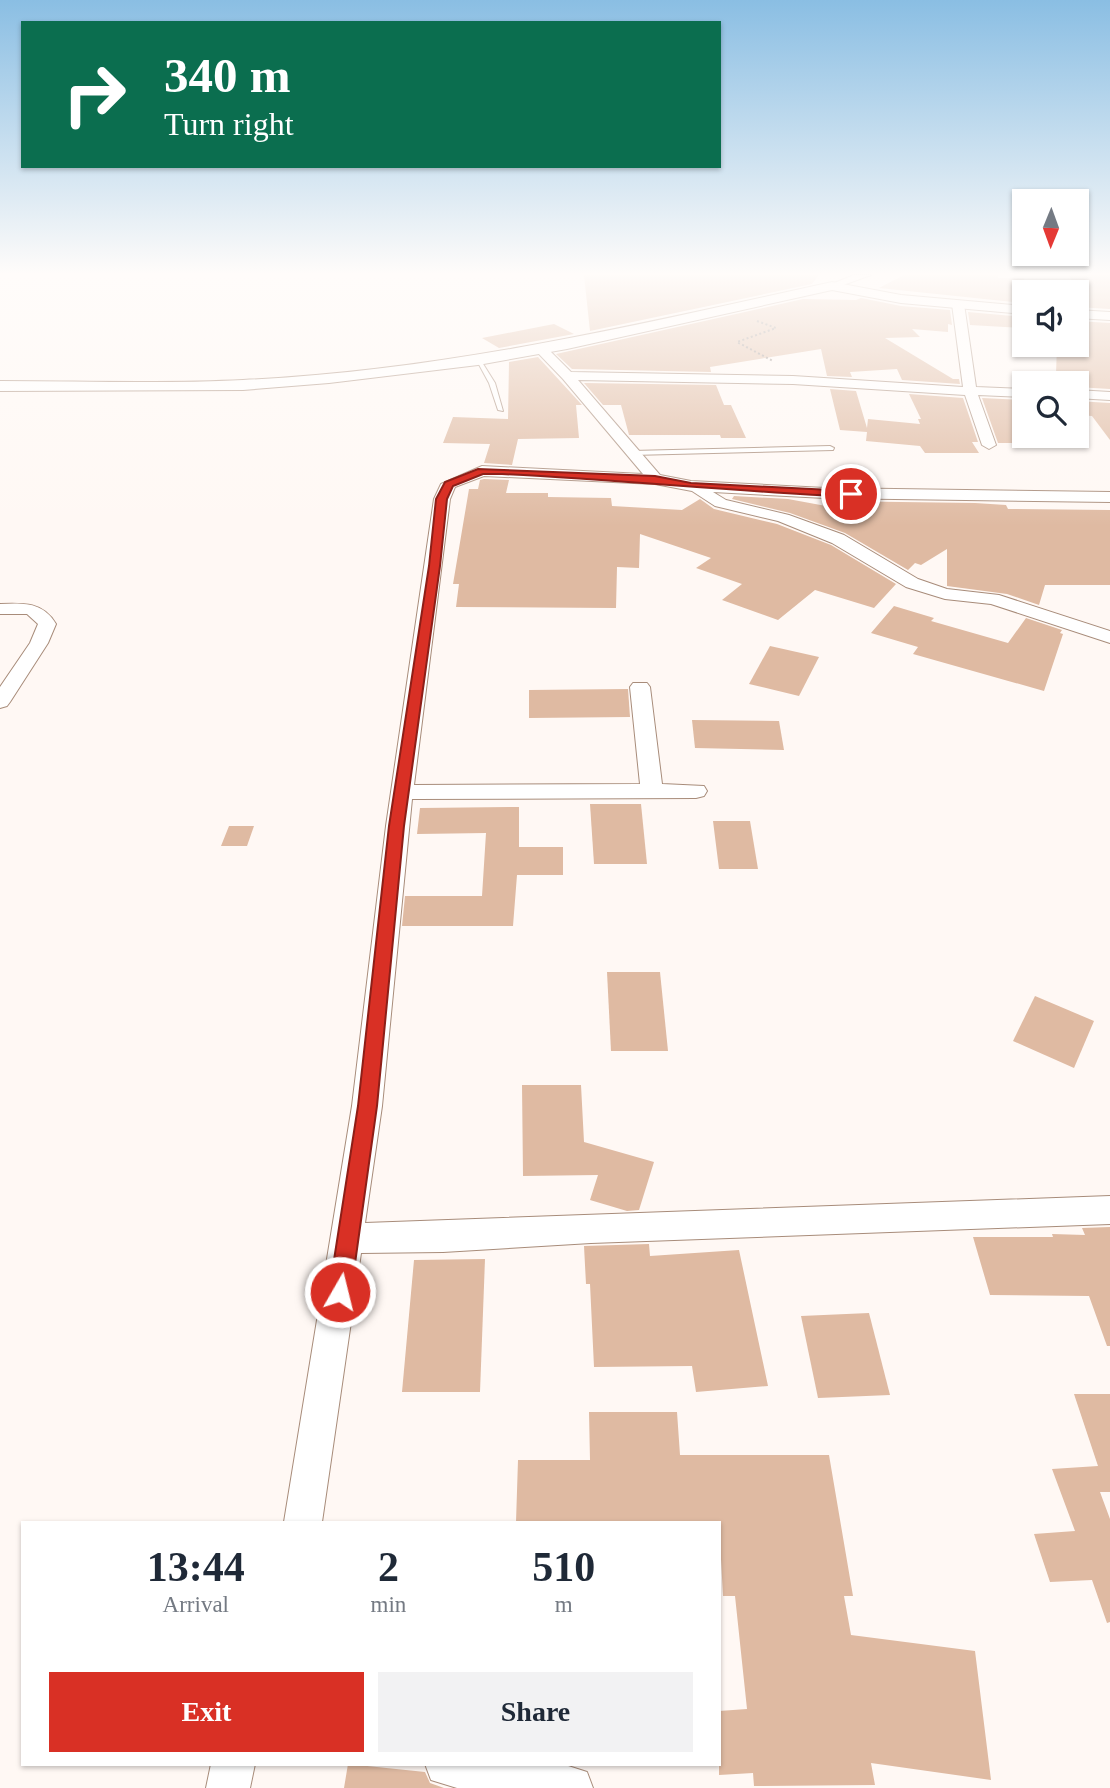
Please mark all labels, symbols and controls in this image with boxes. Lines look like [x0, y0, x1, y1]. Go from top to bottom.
text: 340 m [164, 48, 291, 103]
icon: right [49, 49, 140, 140]
text: Turn right [164, 106, 294, 142]
north arrow [1012, 189, 1088, 266]
map controls [1012, 189, 1089, 448]
button: sound [1012, 280, 1089, 357]
button: search [1012, 371, 1089, 448]
pin [821, 464, 881, 524]
icon: arrive [832, 475, 870, 513]
position arrow [303, 1255, 377, 1329]
text: 13:44 [147, 1544, 245, 1590]
text: 2 [378, 1544, 399, 1590]
text: 510 [532, 1544, 595, 1590]
text: Arrival [163, 1592, 229, 1617]
text: min [371, 1592, 406, 1617]
text: m [555, 1592, 573, 1617]
button: Exit [49, 1672, 364, 1752]
button: Share [378, 1672, 693, 1752]

